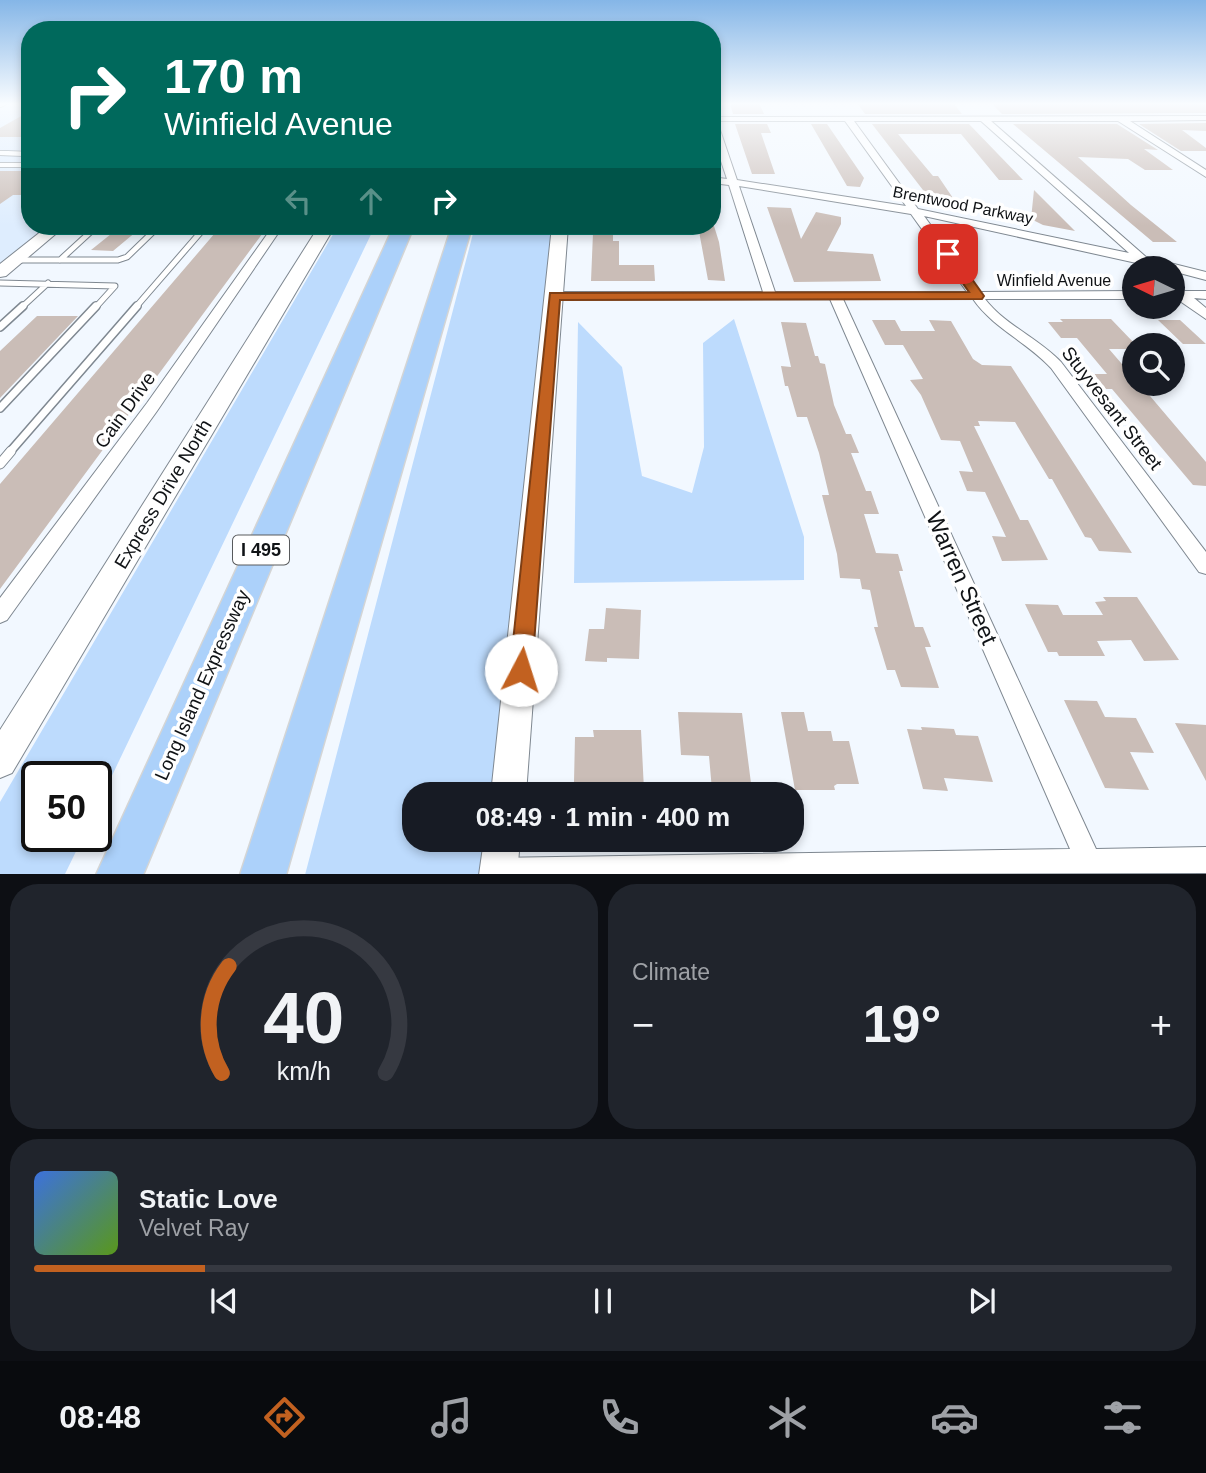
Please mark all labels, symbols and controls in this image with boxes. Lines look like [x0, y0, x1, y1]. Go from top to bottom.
icon: right [49, 49, 140, 140]
text: 170 m [164, 49, 303, 103]
text: Winfield Avenue [164, 106, 393, 142]
icon: left [279, 182, 317, 220]
icon: ahead [352, 182, 390, 220]
icon: right [425, 182, 463, 220]
street label: Brentwood Parkway [892, 183, 1034, 227]
pin [918, 224, 978, 284]
icon: arrive [929, 235, 967, 273]
north arrow [1122, 256, 1185, 318]
map controls [1122, 256, 1185, 396]
street label: Winfield Avenue [997, 272, 1111, 289]
button: search [1122, 333, 1185, 396]
street label: Stuyvesant Street [1058, 342, 1167, 474]
street label: Cain Drive [90, 368, 160, 452]
street label: Express Drive North [110, 416, 216, 572]
street label: Warren Street [921, 508, 1003, 649]
road number: I 495 [233, 536, 289, 564]
street label: Long Island Expressway [151, 586, 254, 783]
position arrow [484, 633, 558, 707]
speed limit sign: 50 [21, 761, 112, 852]
text: 08:49 · 1 min · 400 m [476, 802, 730, 832]
text: Climate [632, 959, 710, 985]
text: 40 [264, 977, 344, 1058]
text: 19° [863, 995, 941, 1053]
text: − [632, 1004, 654, 1046]
text: + [1150, 1004, 1172, 1046]
text: km/h [277, 1056, 331, 1084]
text: Static Love [139, 1184, 278, 1214]
text: Velvet Ray [139, 1215, 249, 1241]
icon: previous [205, 1282, 243, 1320]
icon: pause [584, 1282, 622, 1320]
icon: next [963, 1282, 1001, 1320]
icon: directions [260, 1393, 309, 1442]
icon: music [427, 1393, 476, 1442]
icon: phone [595, 1393, 644, 1442]
icon: climate [763, 1393, 812, 1442]
icon: car [930, 1393, 979, 1442]
icon: filters [1098, 1393, 1147, 1442]
text: 08:48 [59, 1399, 141, 1435]

